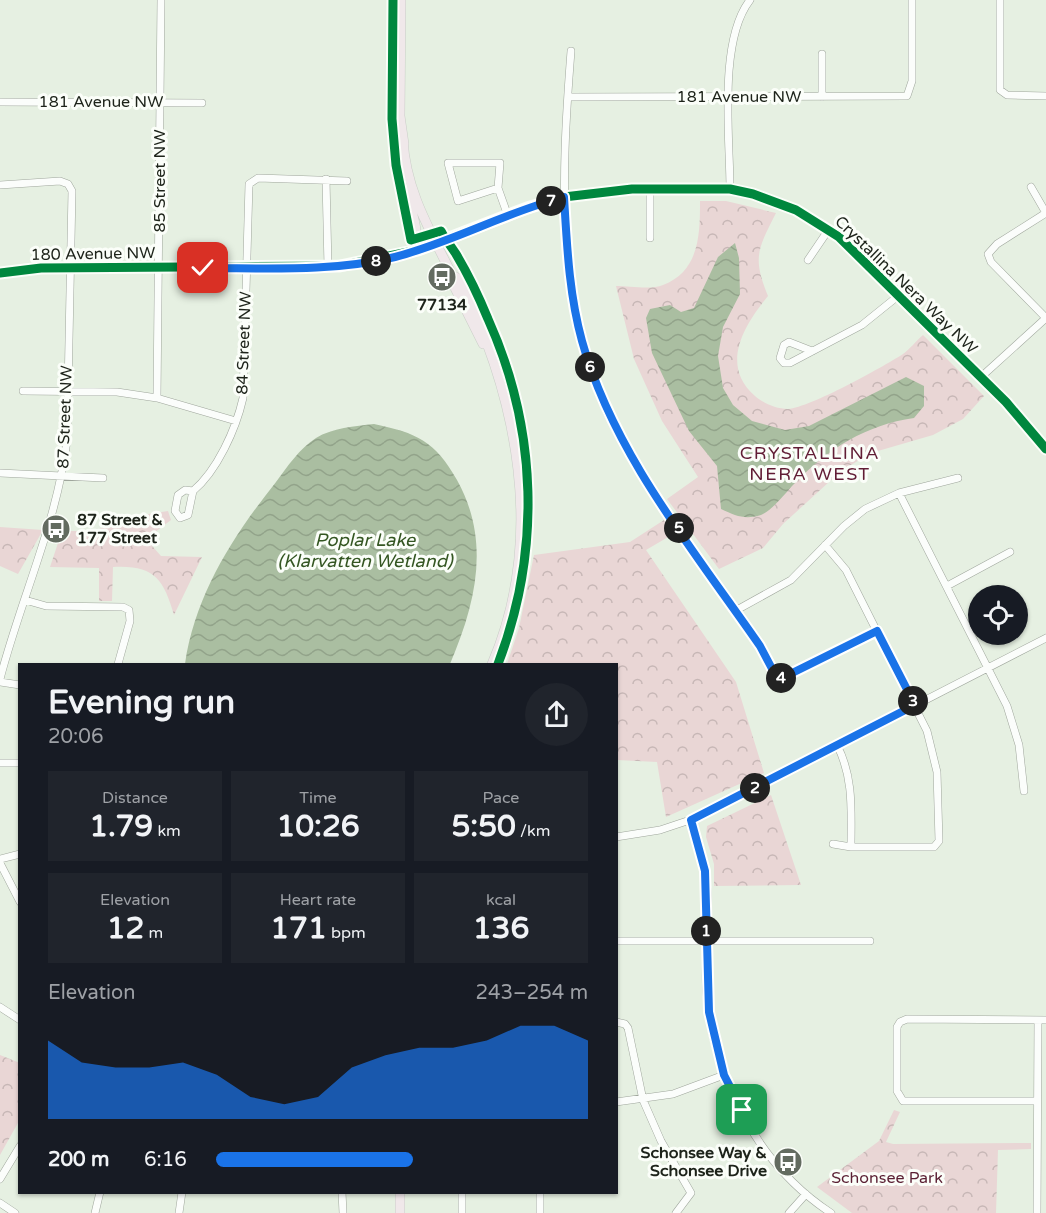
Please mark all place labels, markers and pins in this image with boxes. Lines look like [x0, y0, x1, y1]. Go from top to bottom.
pin: 7 [536, 186, 566, 216]
pin [177, 242, 228, 293]
pin: 8 [361, 246, 391, 276]
bus stop icon: 77134 [426, 261, 458, 293]
place label: 77134 [417, 295, 467, 315]
pin: 6 [575, 352, 605, 382]
place label: 87 Street & 177 Street [77, 510, 163, 548]
bus stop icon: 87 Street & 177 Street [40, 513, 72, 545]
pin: 5 [664, 513, 694, 543]
pin: 4 [766, 663, 796, 693]
pin: 3 [898, 686, 928, 716]
pin: 2 [740, 773, 770, 803]
pin: 1 [691, 916, 721, 946]
pin [716, 1084, 767, 1135]
place label: Schonsee Way & Schonsee Drive [641, 1143, 767, 1181]
bus stop icon: Schonsee Way & Schonsee Drive [772, 1146, 804, 1178]

